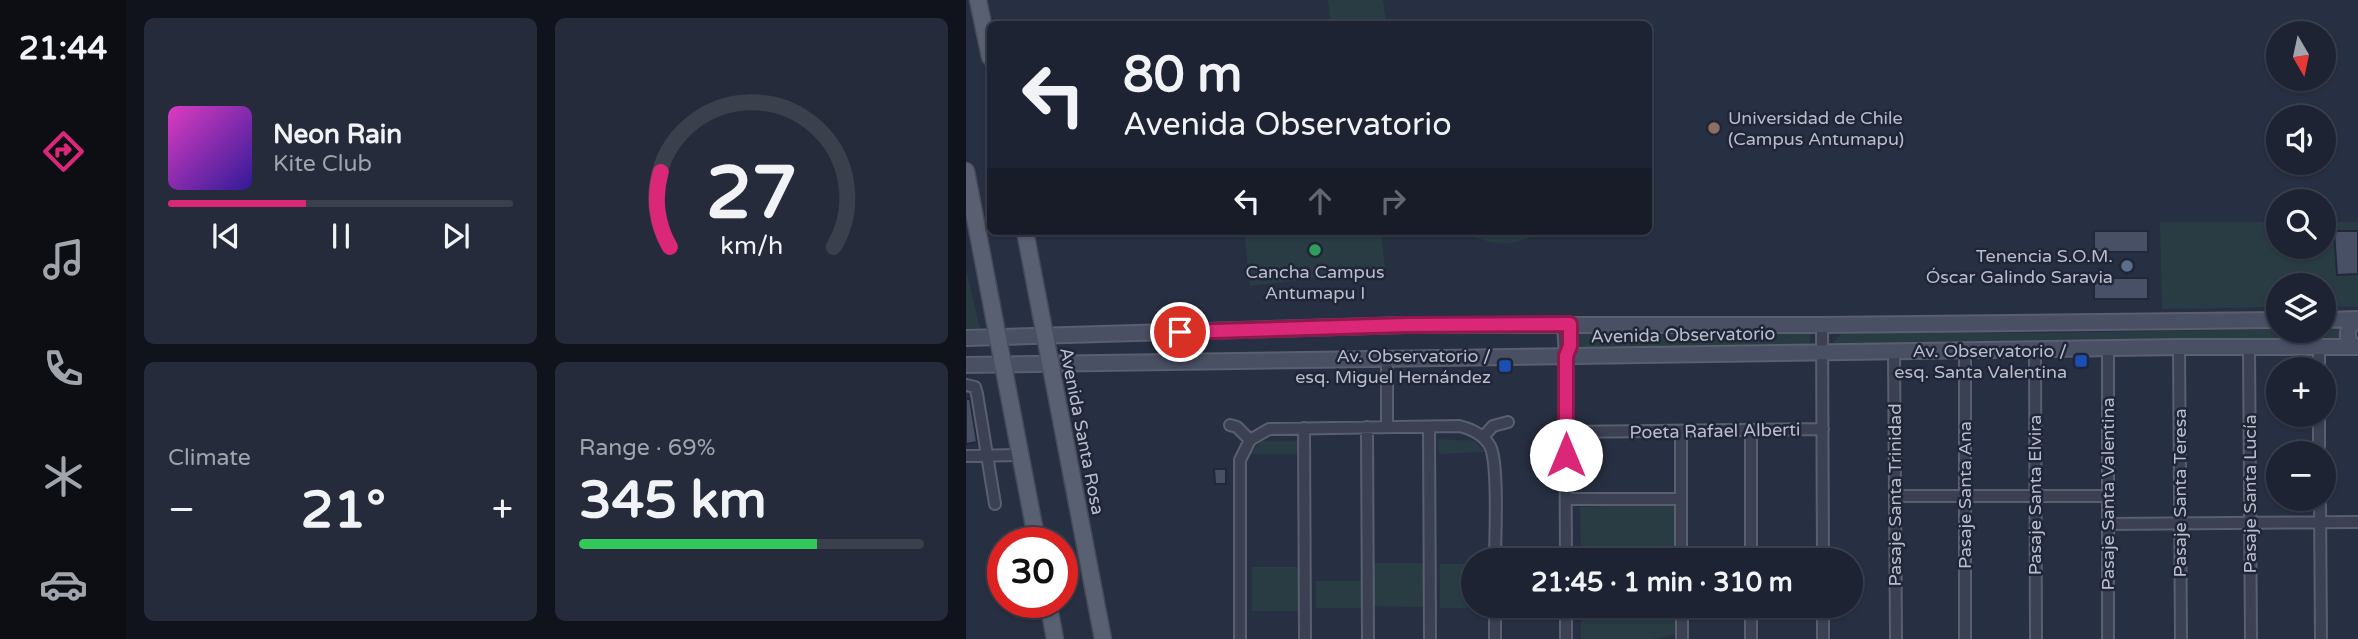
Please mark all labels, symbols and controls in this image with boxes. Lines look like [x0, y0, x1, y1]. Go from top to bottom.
north arrow [2266, 21, 2336, 91]
map controls [2266, 21, 2336, 511]
text: 21:44 [19, 30, 107, 68]
text: 80 m [1123, 46, 1242, 105]
icon: left [1008, 49, 1099, 140]
button: sound [2266, 105, 2336, 175]
text: Avenida Observatorio [1123, 106, 1452, 144]
place label: Universidad de Chile (Campus Antumapu) [1728, 107, 1904, 150]
text: Neon Rain [273, 119, 402, 150]
marker: Universidad de Chile (Campus Antumapu) [1706, 120, 1722, 136]
icon: directions [39, 127, 88, 176]
text: Kite Club [273, 150, 372, 178]
text: 27 [706, 150, 797, 238]
icon: left [1228, 182, 1266, 220]
icon: ahead [1301, 182, 1339, 220]
icon: right [1374, 182, 1412, 220]
button: search [2266, 189, 2336, 259]
icon: previous [207, 217, 245, 255]
icon: pause [322, 217, 360, 255]
icon: next [437, 217, 475, 255]
text: km/h [720, 231, 783, 261]
icon: music [39, 235, 88, 284]
marker: Cancha Campus Antumapu I [1307, 242, 1323, 258]
place label: Tenencia S.O.M. Óscar Galindo Saravia [1926, 245, 2113, 288]
marker: Tenencia S.O.M. Óscar Galindo Saravia [2119, 258, 2135, 274]
place label: Cancha Campus Antumapu I [1245, 261, 1385, 304]
button: layers [2266, 273, 2336, 343]
pin [1150, 302, 1210, 362]
icon: arrive [1161, 313, 1199, 351]
street label: Avenida Observatorio [1590, 322, 1776, 348]
place label: Av. Observatorio / esq. Santa Valentina [1894, 340, 2067, 383]
icon: phone [39, 344, 88, 393]
street label: Avenida Santa Rosa [1055, 345, 1109, 517]
place label: Av. Observatorio / esq. Miguel Hernández [1295, 345, 1491, 388]
marker: Av. Observatorio / esq. Santa Valentina [2073, 353, 2089, 369]
button: + [2266, 357, 2336, 427]
marker: Av. Observatorio / esq. Miguel Hernández [1497, 358, 1513, 374]
street label: Pasaje Santa Valentina [2097, 397, 2119, 591]
street label: Pasaje Santa Trinidad [1884, 403, 1906, 587]
street label: Pasaje Santa Teresa [2169, 408, 2191, 578]
street label: Pasaje Santa Lucía [2239, 414, 2261, 574]
street label: Pasaje Santa Elvira [2024, 415, 2046, 575]
position arrow [1529, 418, 1603, 492]
street label: Poeta Rafael Alberti [1629, 419, 1801, 443]
street label: Pasaje Santa Ana [1954, 421, 1976, 569]
text: Range · 69% [579, 434, 715, 462]
button: − [2266, 441, 2336, 511]
text: Climate [168, 444, 251, 472]
icon: climate [39, 452, 88, 501]
text: 345 km [579, 469, 767, 532]
text: 21° [301, 479, 386, 542]
text: − [168, 487, 195, 533]
text: + [492, 487, 513, 533]
speed limit sign: 30 [987, 527, 1078, 618]
icon: car [39, 560, 88, 609]
text: 21:45 · 1 min · 310 m [1531, 567, 1793, 598]

